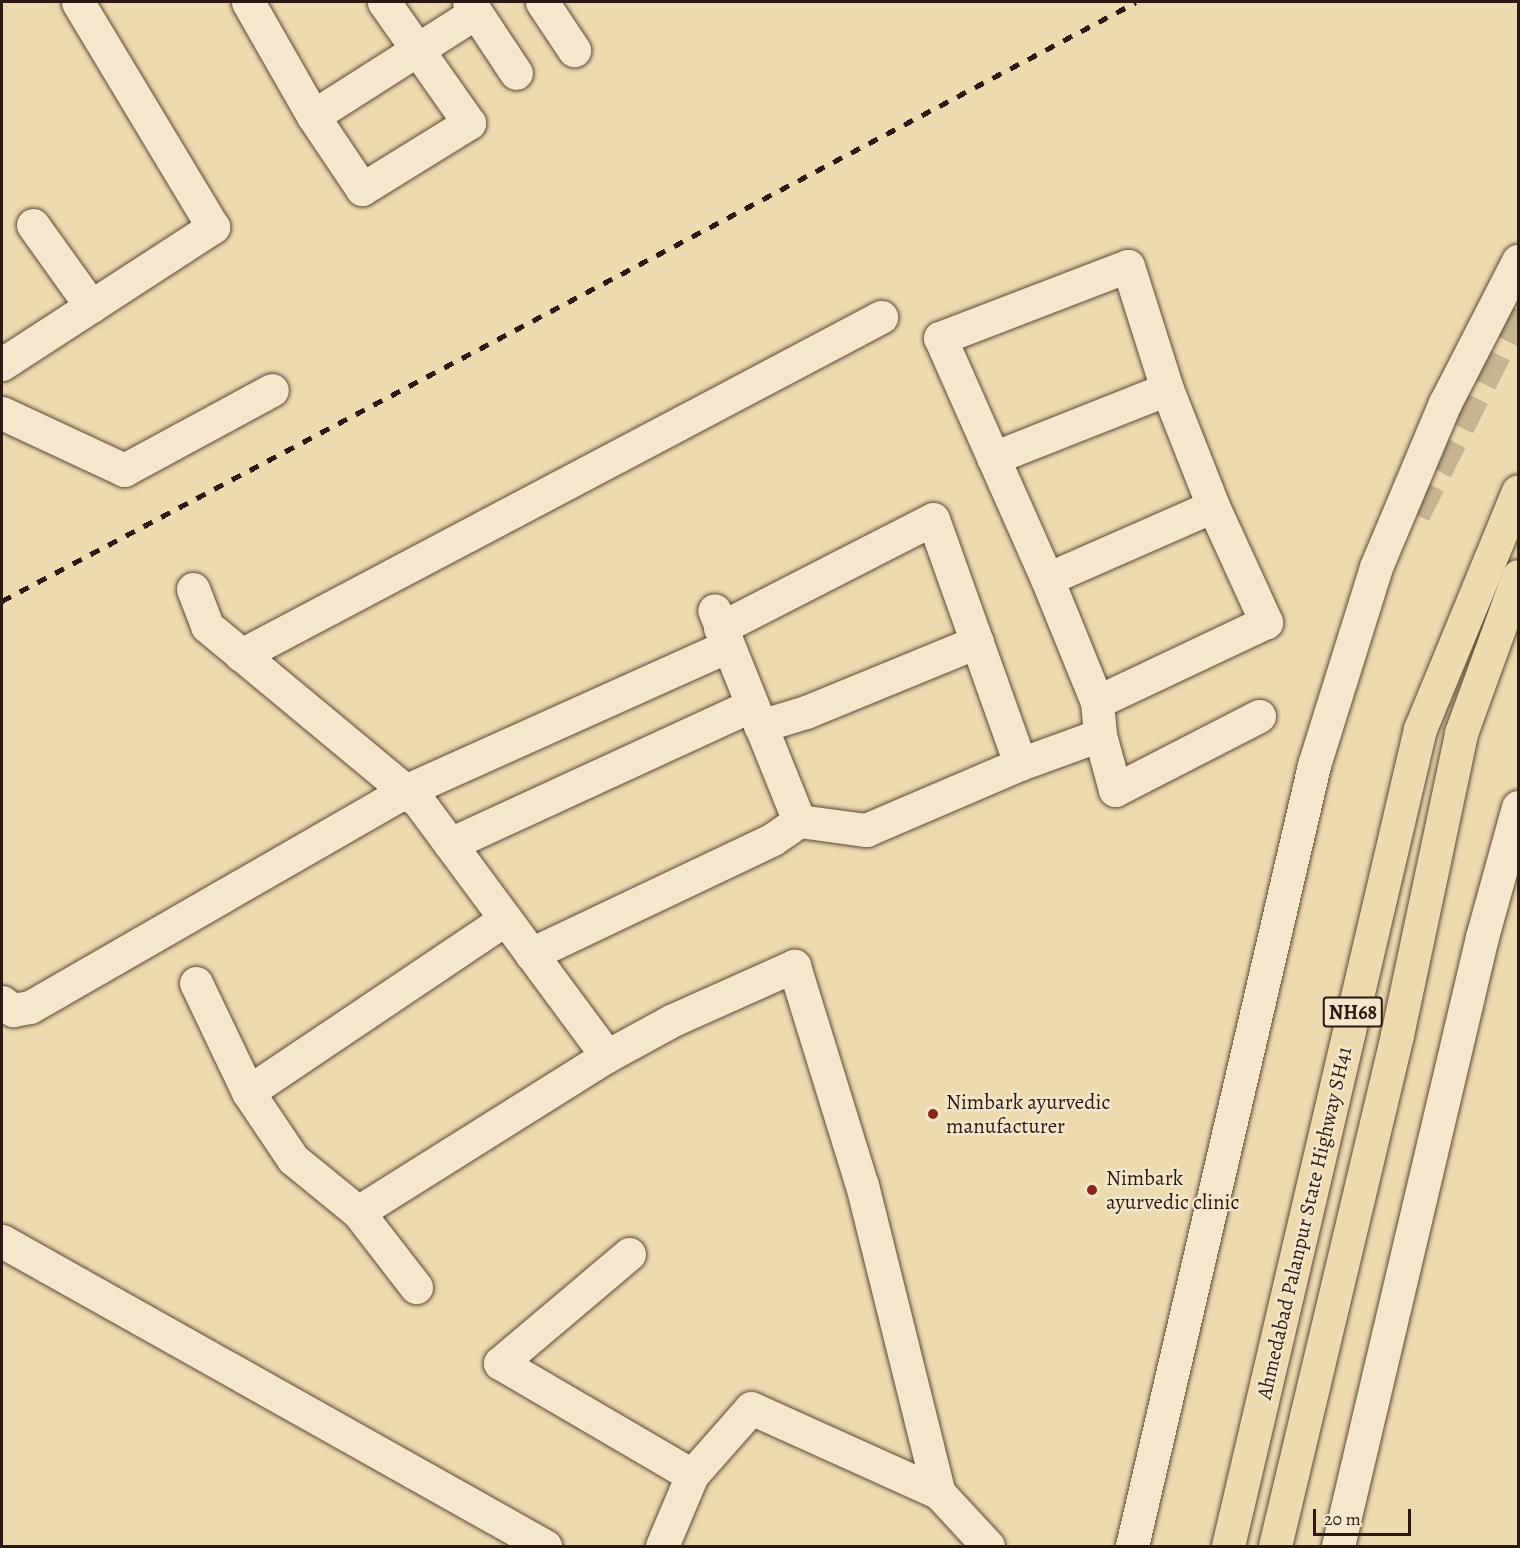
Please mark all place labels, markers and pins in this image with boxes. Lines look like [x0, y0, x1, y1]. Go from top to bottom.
place label: Nimbark ayurvedic manufacturer [946, 1089, 1110, 1139]
marker: Nimbark ayurvedic manufacturer [924, 1105, 942, 1123]
place label: Nimbark ayurvedic clinic [1106, 1165, 1239, 1215]
marker: Nimbark ayurvedic clinic [1083, 1181, 1101, 1199]

